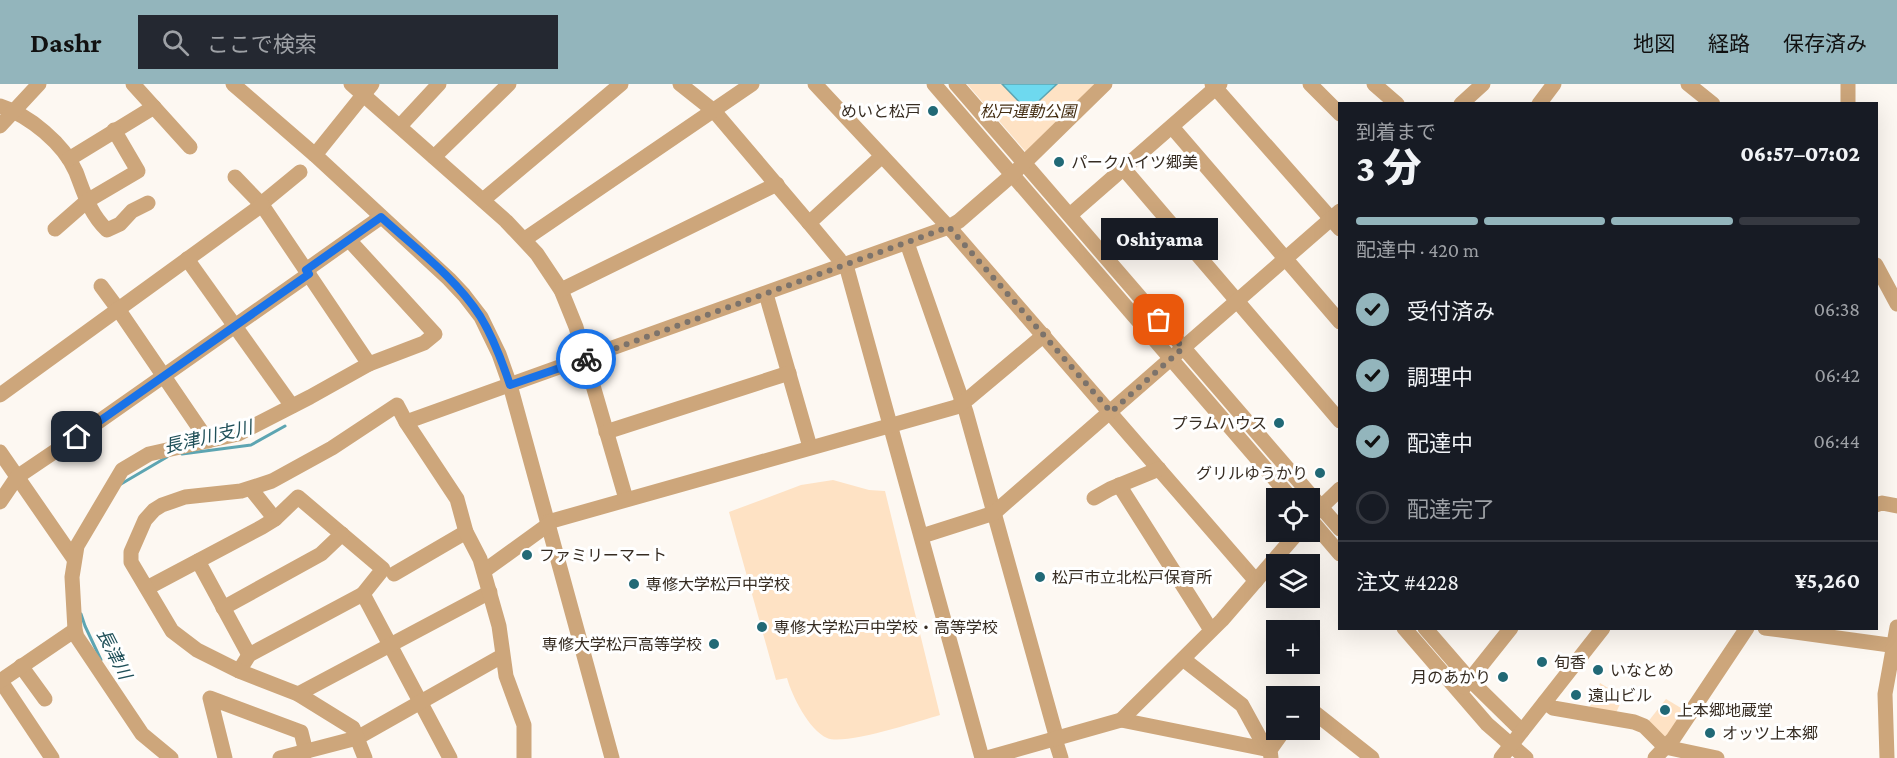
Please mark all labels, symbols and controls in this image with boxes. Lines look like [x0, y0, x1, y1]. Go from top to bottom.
search box [138, 15, 558, 69]
icon: search [159, 26, 192, 59]
text: Dashr [30, 27, 102, 58]
text: ここで検索 [207, 32, 317, 57]
text: 地図 [1633, 32, 1675, 56]
text: 経路 [1708, 32, 1750, 56]
text: 保存済み [1783, 32, 1867, 56]
place label: めいと松戸 [841, 103, 921, 120]
park label: 松戸運動公園 [980, 103, 1078, 120]
marker: めいと松戸 [926, 104, 940, 118]
text: 到着まで [1356, 121, 1436, 143]
text: 06:57–07:02 [1740, 141, 1860, 166]
text: 3 分 [1356, 146, 1422, 189]
place label: パークハイツ郷美 [1071, 154, 1198, 171]
marker: パークハイツ郷美 [1052, 155, 1066, 169]
callout: Oshiyama [1100, 218, 1218, 260]
text: Oshiyama [1116, 228, 1203, 250]
text: 配達中 · 420 m [1356, 239, 1479, 261]
icon: check [1356, 293, 1389, 326]
pin [1133, 294, 1184, 345]
text: 06:38 [1814, 298, 1860, 320]
text: 受付済み [1407, 299, 1495, 324]
icon: bag [1142, 303, 1175, 336]
courier [556, 329, 616, 389]
icon: bike [570, 343, 603, 376]
icon: check [1356, 359, 1389, 392]
text: 06:42 [1814, 364, 1860, 386]
text: 調理中 [1407, 365, 1473, 390]
pin [51, 411, 102, 462]
place label: プラムハウス [1171, 415, 1267, 432]
marker: プラムハウス [1272, 416, 1286, 430]
water label: 長津川支川 [162, 417, 256, 457]
icon: home [60, 420, 93, 453]
icon: check [1356, 425, 1389, 458]
text: 06:44 [1814, 430, 1860, 452]
text: 配達中 [1407, 431, 1473, 456]
place label: グリルゆうかり [1196, 465, 1308, 482]
marker: グリルゆうかり [1313, 466, 1327, 480]
map controls [1266, 488, 1320, 740]
button: locate [1266, 488, 1320, 542]
text: 配達完了 [1407, 497, 1495, 522]
place label: ファミリーマート [539, 547, 667, 564]
marker: ファミリーマート [520, 548, 534, 562]
button: layers [1266, 554, 1320, 608]
text: ¥5,260 [1795, 568, 1860, 593]
place label: 松戸市立北松戸保育所 [1052, 569, 1212, 586]
marker: 松戸市立北松戸保育所 [1033, 570, 1047, 584]
text: 注文 #4228 [1356, 570, 1459, 595]
place label: 専修大学松戸中学校 [646, 576, 790, 593]
marker: 専修大学松戸中学校 [627, 577, 641, 591]
place label: 専修大学松戸中学校・高等学校 [774, 619, 998, 636]
marker: 専修大学松戸中学校・高等学校 [755, 620, 769, 634]
button: + [1266, 620, 1320, 674]
water label: 長津川 [93, 625, 136, 684]
place label: 専修大学松戸高等学校 [542, 636, 702, 653]
marker: 専修大学松戸高等学校 [707, 637, 721, 651]
place label: 旬香 [1554, 654, 1586, 671]
marker: 旬香 [1535, 655, 1549, 669]
place label: いなとめ [1610, 662, 1674, 679]
marker: いなとめ [1591, 663, 1605, 677]
place label: 月のあかり [1411, 669, 1491, 686]
marker: 月のあかり [1496, 670, 1510, 684]
button: − [1266, 686, 1320, 740]
place label: 遠山ビル [1588, 687, 1652, 704]
marker: 遠山ビル [1569, 688, 1583, 702]
place label: 上本郷地蔵堂 [1677, 702, 1773, 719]
marker: 上本郷地蔵堂 [1658, 703, 1672, 717]
place label: オッツ上本郷 [1722, 725, 1818, 742]
marker: オッツ上本郷 [1703, 726, 1717, 740]

